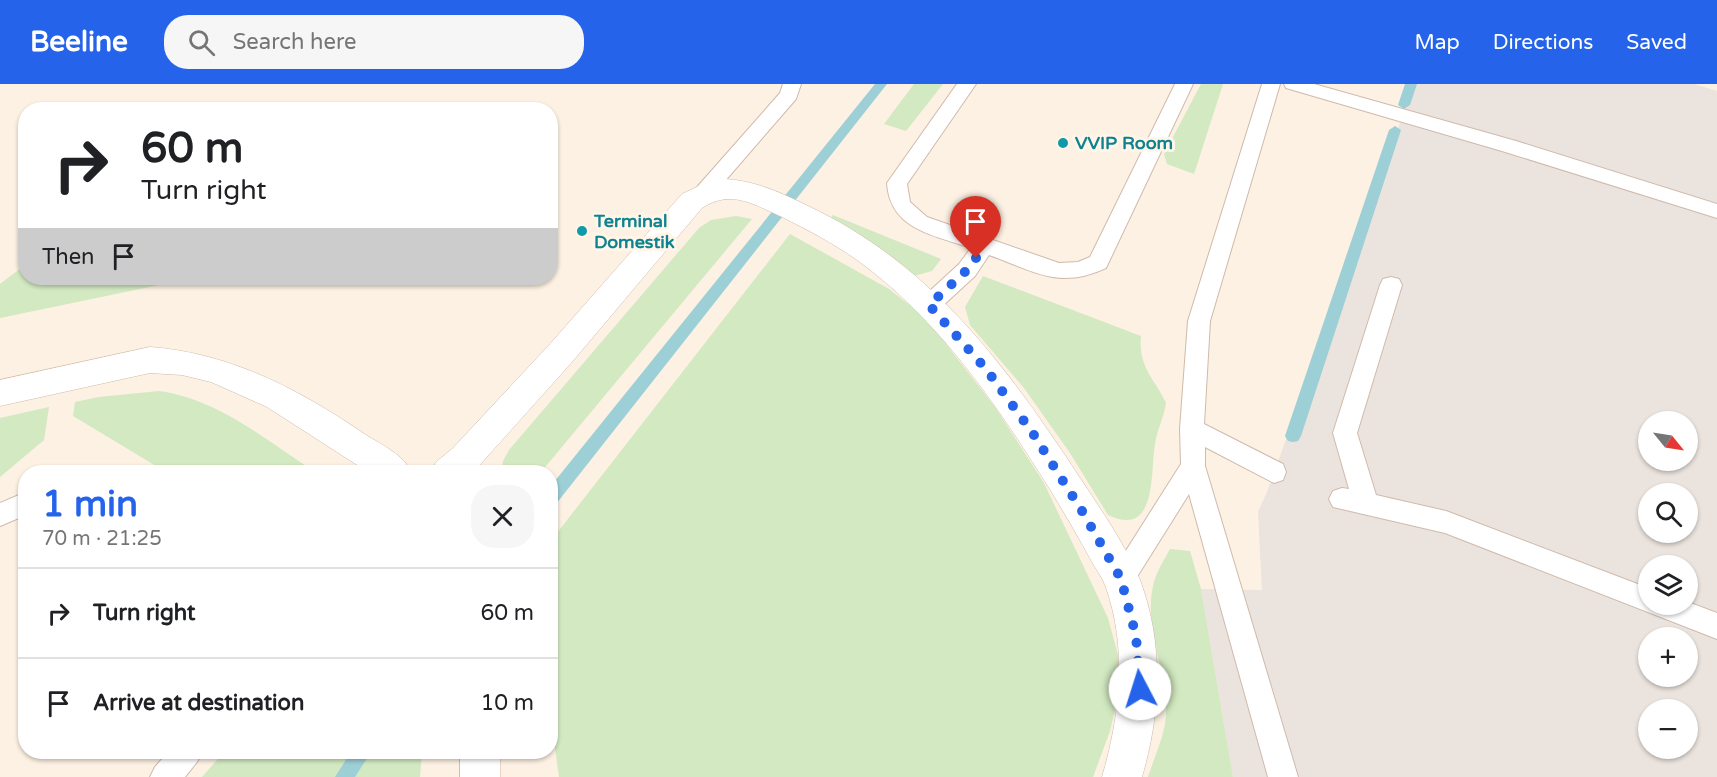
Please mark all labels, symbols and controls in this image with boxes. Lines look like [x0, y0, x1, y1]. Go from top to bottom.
search box [164, 15, 584, 69]
text: Beeline [30, 25, 128, 59]
icon: search [185, 26, 218, 59]
text: Search here [233, 29, 357, 55]
text: Map [1414, 30, 1460, 55]
text: Directions [1493, 30, 1593, 55]
text: Saved [1626, 30, 1687, 55]
text: 60 m [141, 123, 243, 174]
icon: right [42, 126, 120, 204]
place label: VVIP Room [1075, 132, 1173, 154]
marker: VVIP Room [1056, 136, 1070, 150]
text: Turn right [141, 174, 267, 207]
pin [950, 196, 1001, 258]
icon: arrive [959, 205, 992, 238]
place label: Terminal Domestik [593, 210, 675, 253]
marker: Terminal Domestik [575, 224, 589, 238]
icon: arrive [107, 240, 140, 273]
text: Then [42, 244, 95, 270]
north arrow [1638, 411, 1698, 471]
map controls [1638, 411, 1698, 759]
text: 1 min [42, 483, 138, 526]
button: search [1638, 483, 1698, 543]
button: close [471, 485, 534, 548]
text: 70 m · 21:25 [42, 527, 162, 551]
button: layers [1638, 555, 1698, 615]
icon: right [42, 597, 75, 630]
text: Turn right [93, 600, 195, 626]
text: 60 m [480, 600, 534, 626]
button: + [1638, 627, 1698, 687]
position arrow [1108, 657, 1172, 721]
icon: arrive [42, 687, 75, 720]
text: Arrive at destination [93, 690, 304, 716]
text: 10 m [480, 690, 534, 716]
button: − [1638, 699, 1698, 759]

